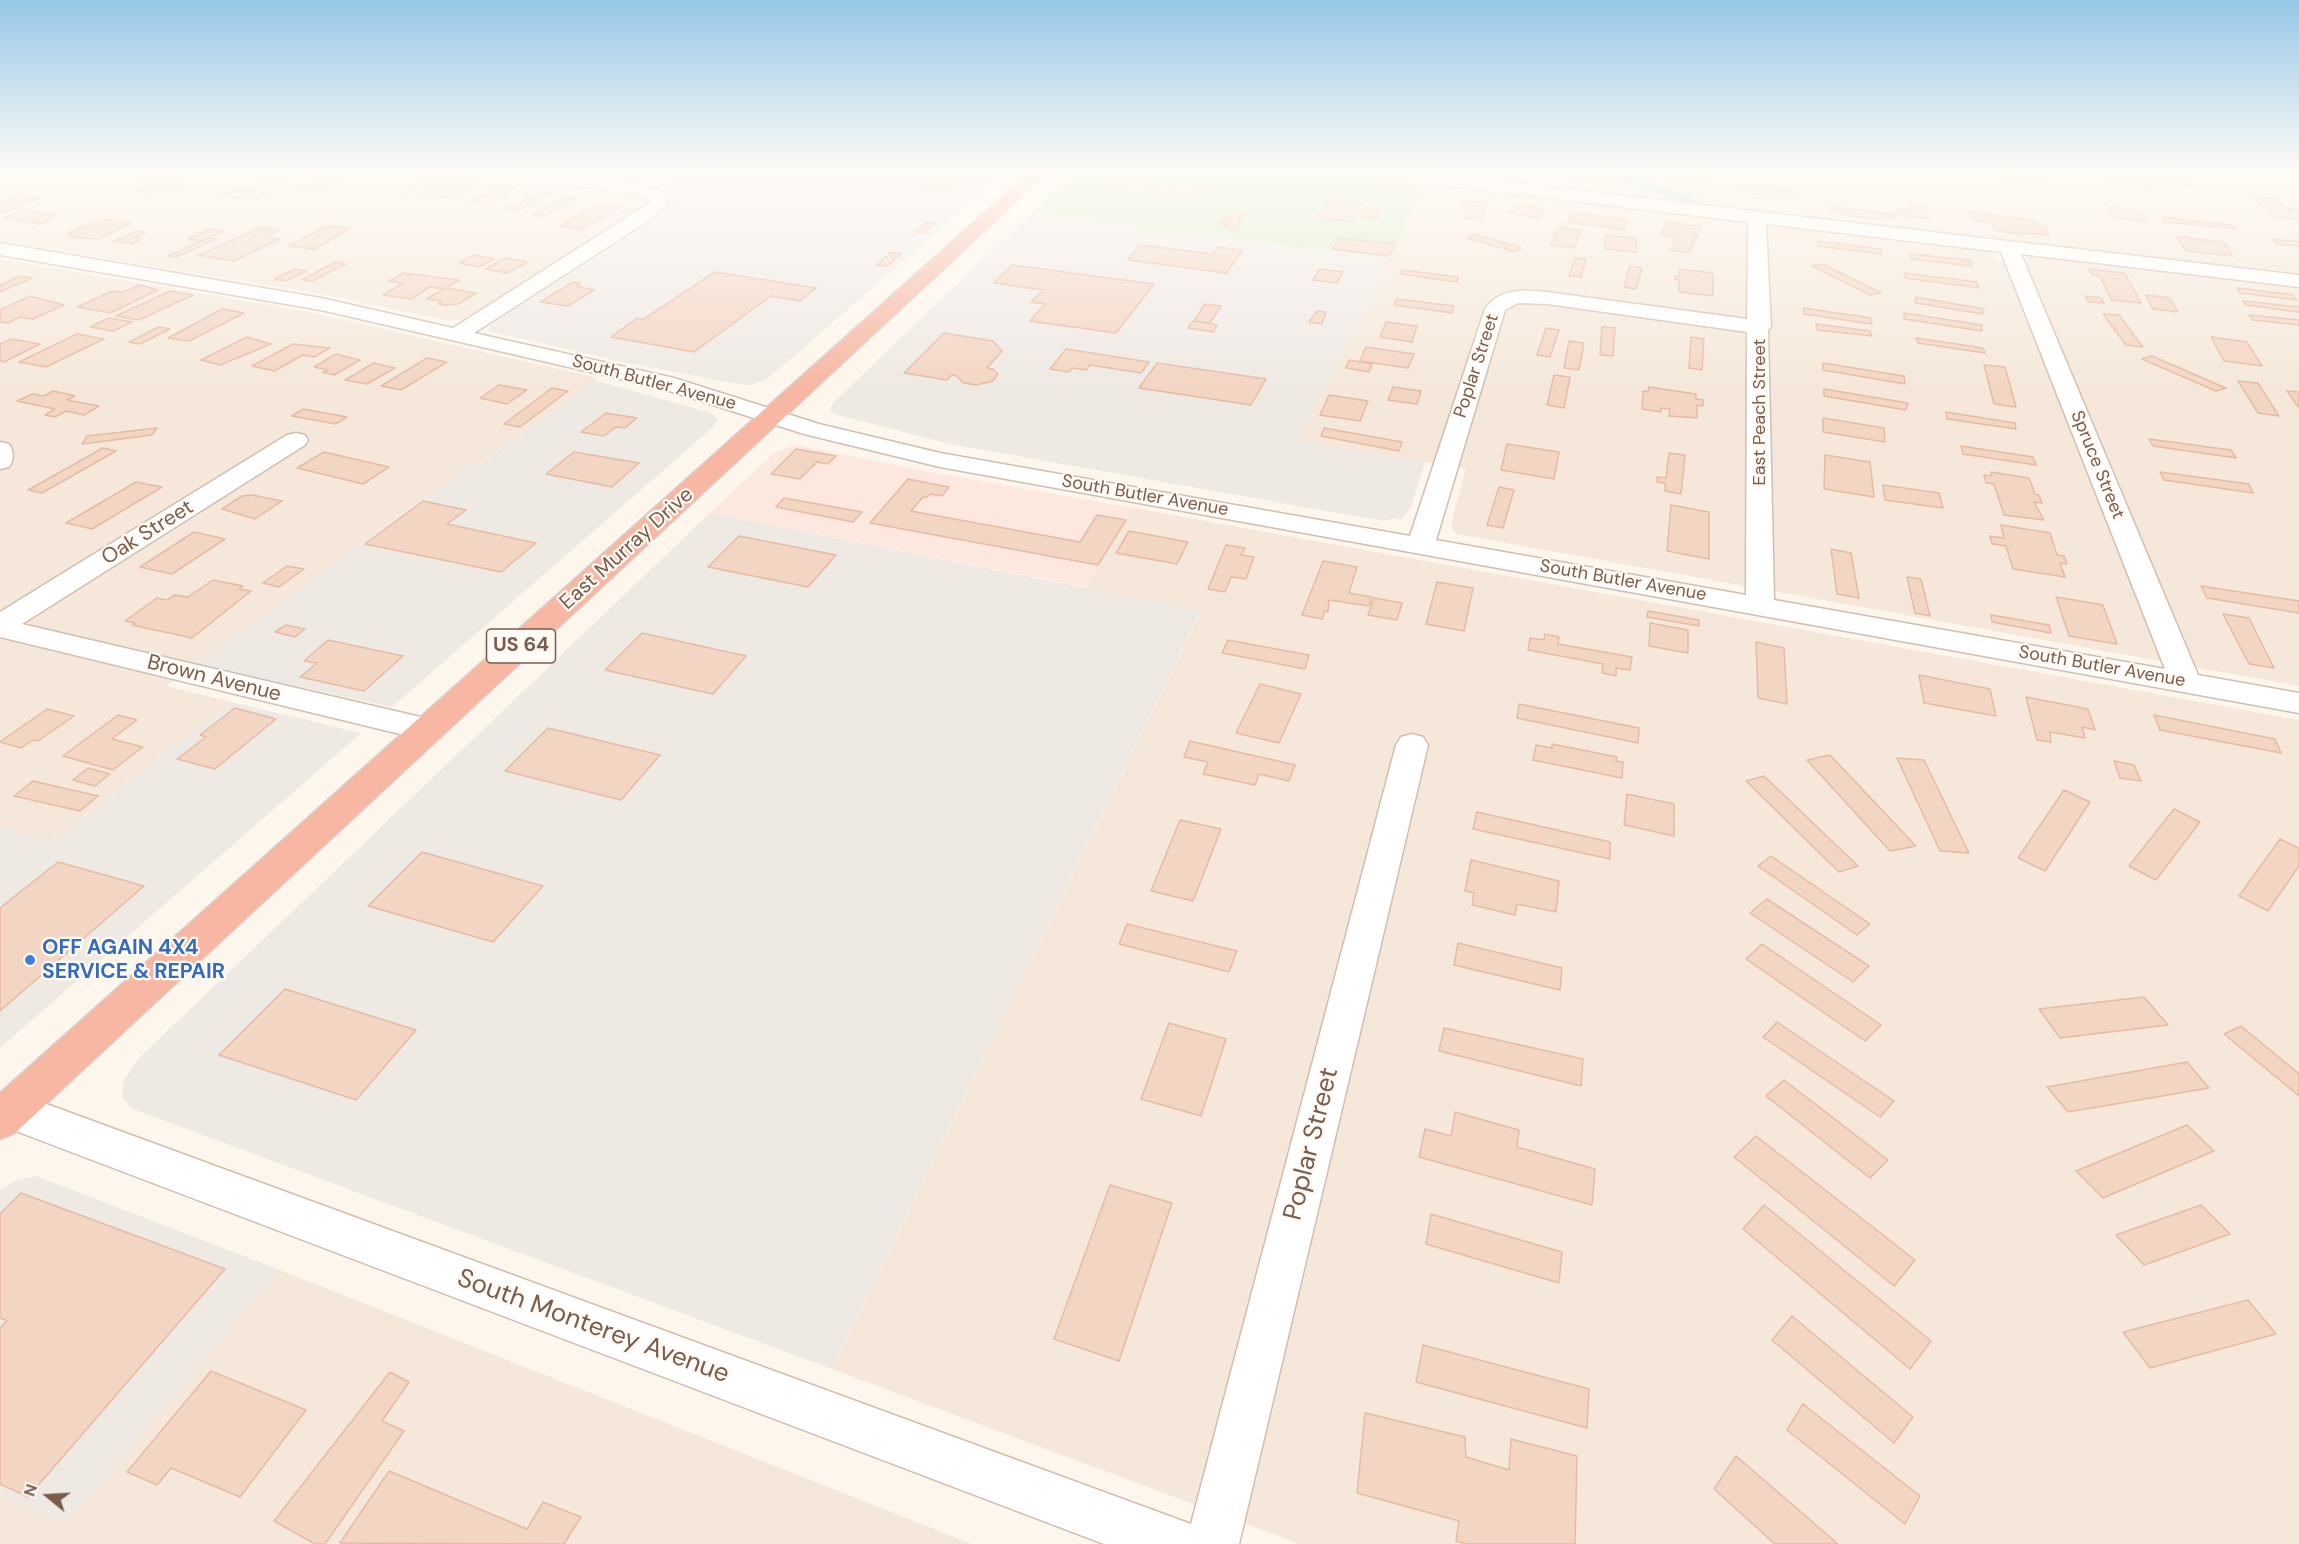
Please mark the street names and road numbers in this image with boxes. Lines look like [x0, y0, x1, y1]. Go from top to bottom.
street label: Poplar Street [1450, 311, 1504, 421]
street label: East Peach Street [1749, 339, 1771, 485]
street label: South Butler Avenue [570, 351, 738, 415]
street label: Spruce Street [2065, 408, 2129, 522]
street label: South Butler Avenue [1060, 471, 1230, 521]
street label: East Murray Drive [555, 483, 699, 615]
street label: Oak Street [97, 495, 199, 571]
street label: South Butler Avenue [1538, 556, 1708, 606]
road number: US 64 [486, 629, 556, 663]
street label: South Butler Avenue [2017, 642, 2187, 692]
street label: Brown Avenue [144, 650, 284, 708]
street label: Poplar Street [1278, 1064, 1346, 1224]
street label: South Monterey Avenue [453, 1263, 733, 1391]

